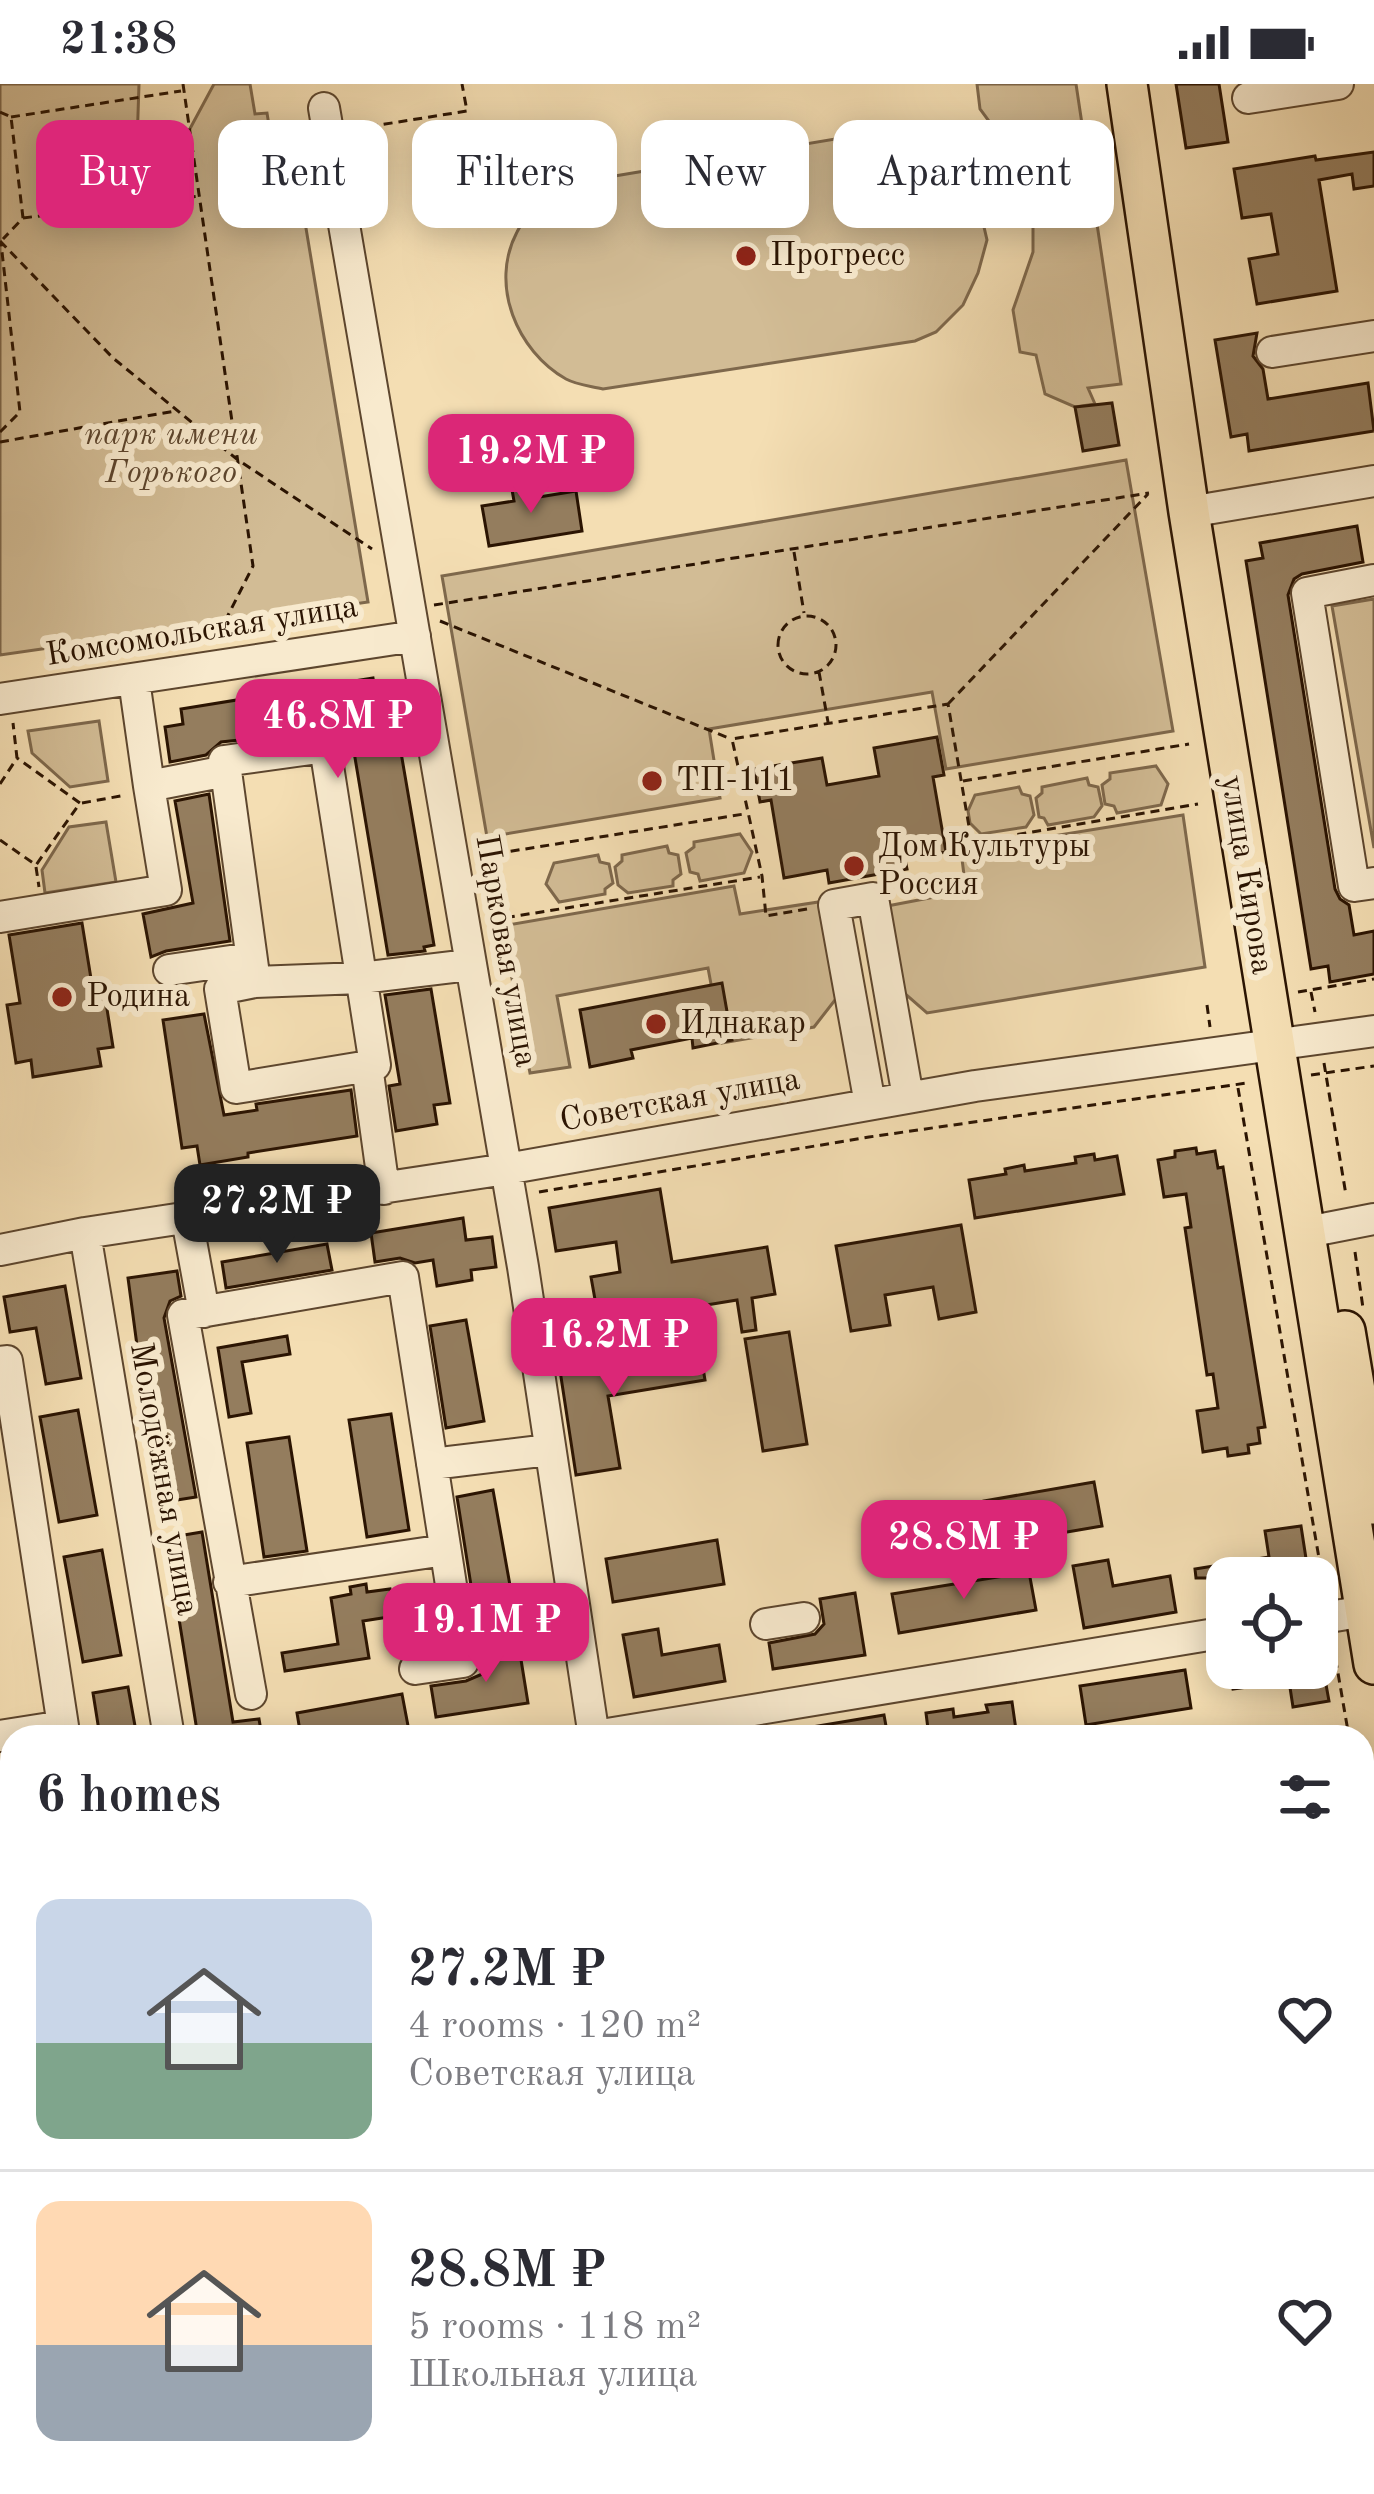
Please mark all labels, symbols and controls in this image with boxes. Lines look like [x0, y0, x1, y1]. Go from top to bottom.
text: 21:38 [60, 19, 177, 64]
chip: Buy [36, 120, 194, 228]
chip: Rent [218, 120, 388, 228]
chip: Filters [412, 120, 617, 228]
chip: New [641, 120, 809, 228]
chip: Apartment [833, 120, 1114, 228]
place label: Прогресс [770, 240, 905, 273]
marker: Прогресс [733, 243, 759, 269]
pin: 19.2M ₽ [420, 414, 642, 516]
park label: парк имени Горького [84, 419, 258, 490]
text: 19.2M ₽ [455, 433, 607, 472]
street label: Комсомольская улица [44, 591, 360, 673]
pin: 46.8M ₽ [227, 679, 449, 781]
text: 46.8M ₽ [262, 698, 414, 737]
place label: ТП-111 [676, 765, 795, 798]
marker: ТП-111 [639, 768, 665, 794]
street label: улица Кирова [1214, 773, 1278, 977]
place label: Дом Культуры Россия [878, 831, 1091, 902]
street label: Парковая улица [468, 832, 542, 1070]
marker: Дом Культуры Россия [841, 853, 867, 879]
place label: Родина [86, 981, 190, 1014]
marker: Родина [49, 984, 75, 1010]
place label: Иднакар [680, 1008, 806, 1041]
marker: Иднакар [643, 1011, 669, 1037]
street label: Советская улица [557, 1064, 803, 1138]
pin: 27.2M ₽ [166, 1164, 388, 1266]
text: 27.2M ₽ [201, 1183, 353, 1222]
pin: 16.2M ₽ [503, 1298, 725, 1400]
text: 16.2M ₽ [538, 1317, 690, 1356]
street label: Молодёжная улица [123, 1340, 203, 1618]
pin: 28.8M ₽ [853, 1500, 1075, 1602]
text: 28.8M ₽ [888, 1519, 1040, 1558]
map controls [1206, 1557, 1338, 1689]
button: locate [1206, 1557, 1338, 1689]
pin: 19.1M ₽ [375, 1583, 597, 1685]
text: 19.1M ₽ [410, 1602, 562, 1641]
icon: filters [1272, 1764, 1338, 1830]
text: 6 homes [36, 1772, 221, 1823]
text: 27.2M ₽ [408, 1946, 607, 1997]
icon: home [132, 1947, 276, 2091]
icon: heart [1272, 1986, 1338, 2052]
text: 4 rooms · 120 m² [408, 2007, 701, 2046]
text: Советская улица [408, 2055, 695, 2094]
text: 28.8M ₽ [408, 2247, 607, 2298]
icon: home [132, 2249, 276, 2393]
icon: heart [1272, 2288, 1338, 2354]
text: 5 rooms · 118 m² [408, 2308, 701, 2347]
text: Школьная улица [408, 2356, 697, 2395]

